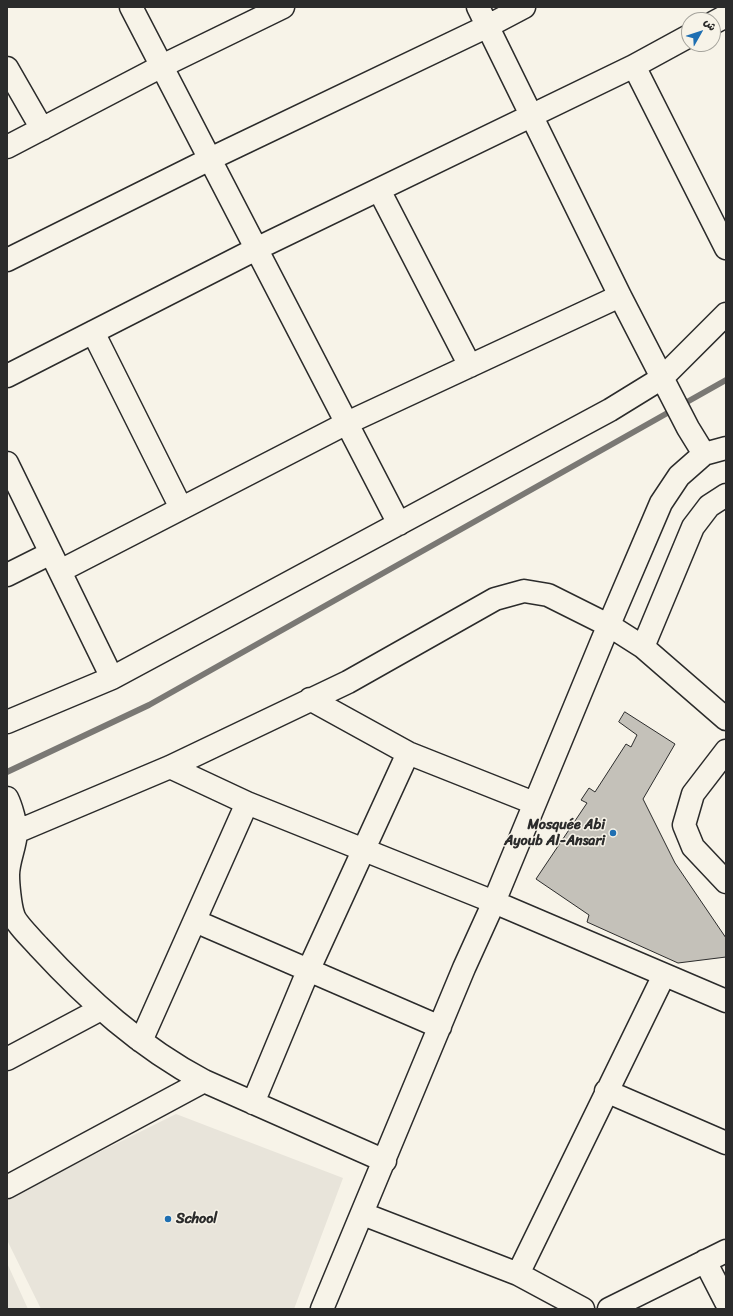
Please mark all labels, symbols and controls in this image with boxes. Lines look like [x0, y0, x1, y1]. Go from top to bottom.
north arrow [681, 12, 721, 52]
text: ش [699, 14, 721, 35]
place label: Mosquée Abi Ayoub Al-Ansari [504, 817, 605, 850]
marker: Mosquée Abi Ayoub Al-Ansari [608, 828, 618, 838]
place label: School [176, 1211, 217, 1227]
marker: School [163, 1214, 173, 1224]

